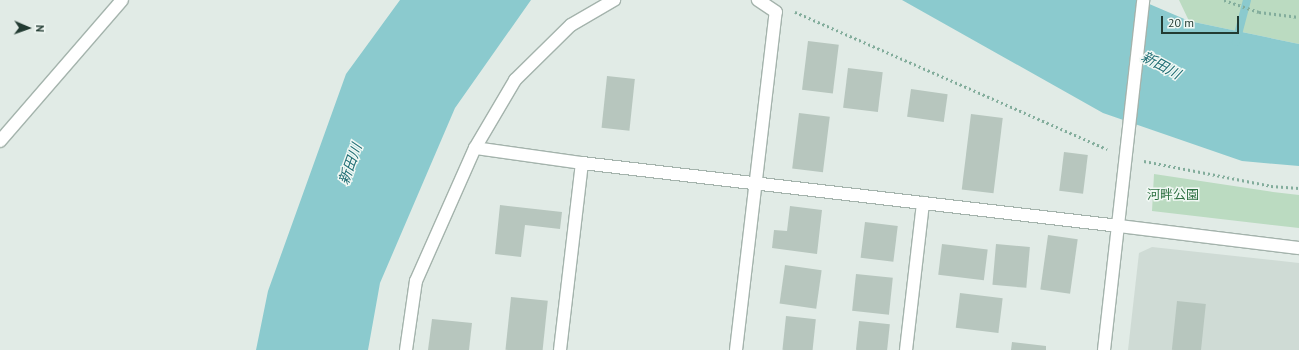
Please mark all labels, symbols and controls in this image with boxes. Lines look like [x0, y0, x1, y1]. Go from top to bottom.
north arrow [8, 8, 48, 48]
scale bar [1163, 8, 1241, 34]
text: 20 m [1168, 15, 1194, 30]
text: N [33, 25, 47, 32]
water label: 新田川 [1139, 48, 1183, 82]
water label: 新田川 [335, 141, 365, 187]
park label: 河畔公園 [1147, 187, 1199, 203]

